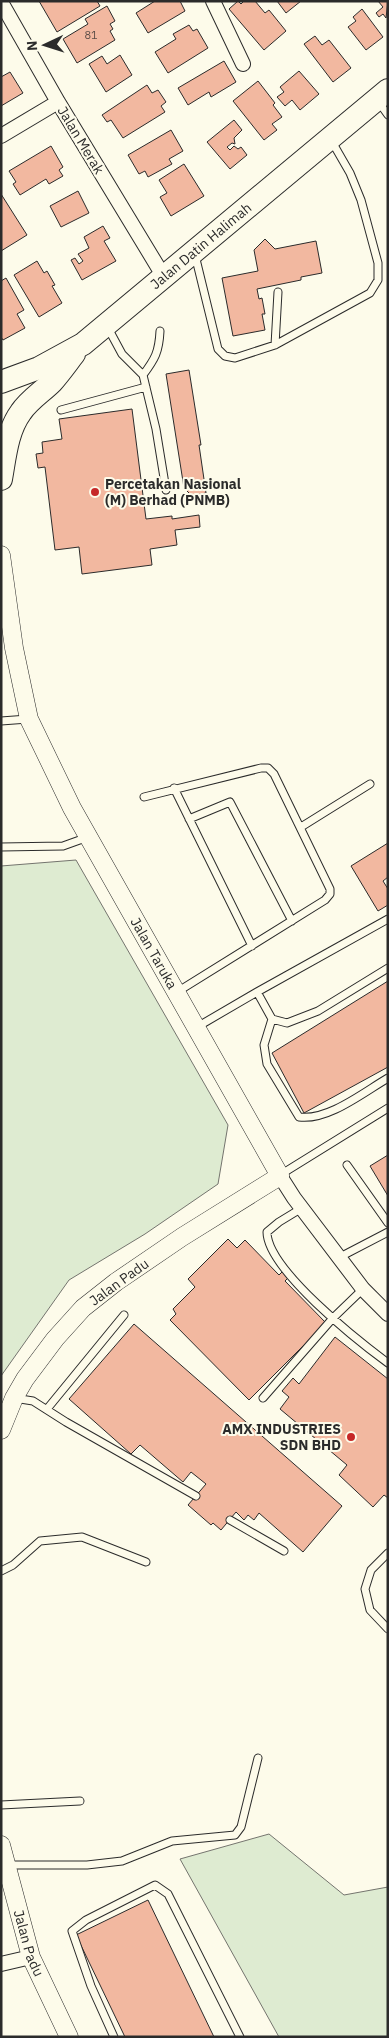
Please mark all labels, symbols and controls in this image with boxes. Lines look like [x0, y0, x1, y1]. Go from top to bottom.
north arrow [20, 20, 70, 70]
house number: 81 [84, 28, 98, 42]
text: N [23, 40, 41, 52]
street label: Jalan Merak [54, 103, 109, 178]
street label: Jalan Datin Halimah [147, 199, 255, 293]
place label: Percetakan Nasional (M) Berhad (PNMB) [105, 475, 241, 509]
marker: Percetakan Nasional (M) Berhad (PNMB) [89, 486, 101, 498]
street label: Jalan Taruka [127, 914, 182, 993]
street label: Jalan Padu [86, 1254, 152, 1310]
place label: AMX INDUSTRIES SDN BHD [222, 1420, 341, 1454]
marker: AMX INDUSTRIES SDN BHD [345, 1431, 357, 1443]
street label: Jalan Padu [10, 1908, 48, 1979]

